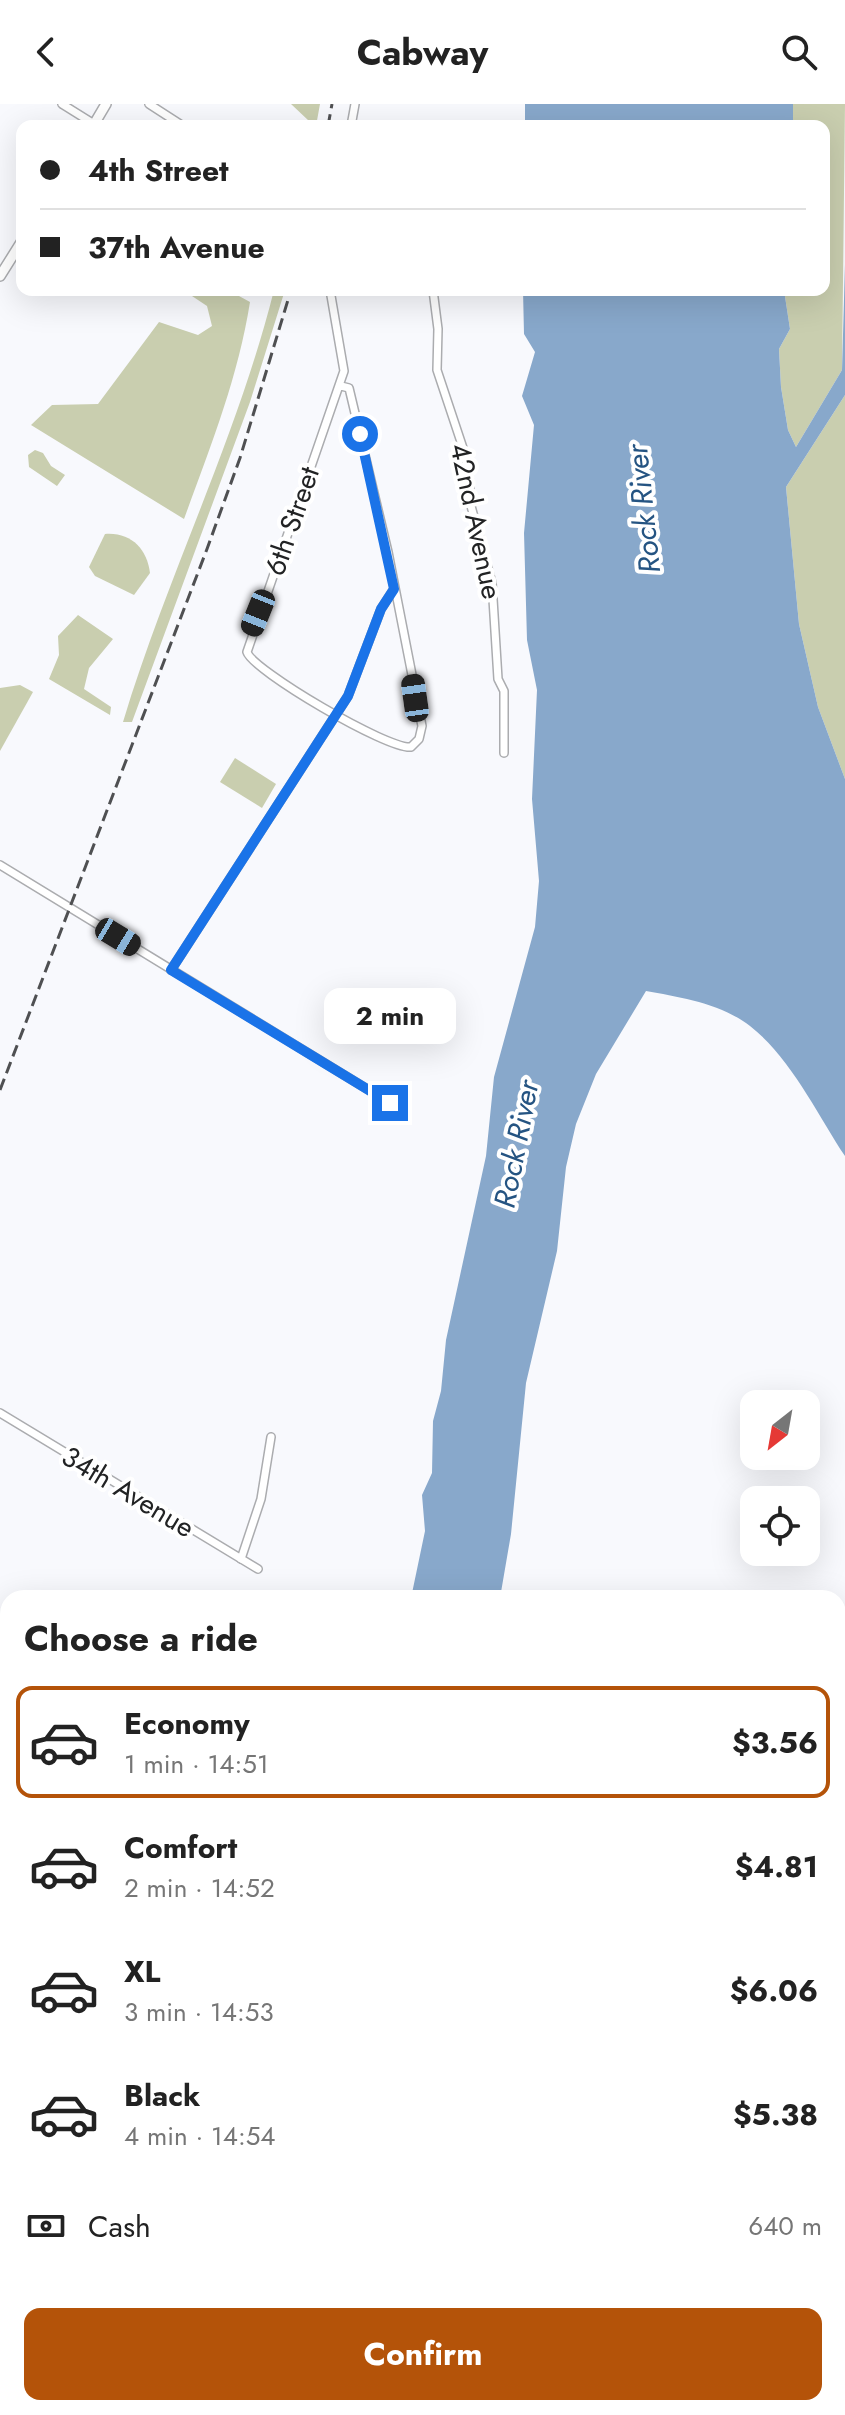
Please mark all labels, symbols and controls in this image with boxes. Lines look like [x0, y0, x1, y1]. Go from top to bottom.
text: Cabway [357, 26, 488, 78]
icon: back [24, 30, 68, 74]
icon: search [777, 30, 821, 74]
text: 4th Street [88, 149, 229, 192]
text: 37th Avenue [88, 226, 265, 269]
route start [342, 416, 378, 452]
street label: 42nd Avenue [439, 439, 513, 603]
water label: Rock River [615, 441, 671, 575]
street label: 6th Street [254, 461, 330, 581]
car [238, 586, 278, 640]
car [400, 673, 430, 723]
car [91, 914, 145, 960]
callout: 2 min [324, 987, 456, 1043]
text: 2 min [356, 997, 424, 1035]
water label: Rock River [483, 1075, 550, 1211]
route end [372, 1085, 408, 1121]
north arrow [740, 1390, 820, 1470]
map controls [740, 1390, 820, 1566]
street label: 34th Avenue [54, 1436, 202, 1548]
button: locate [740, 1486, 820, 1566]
text: Choose a ride [24, 1612, 258, 1664]
text: Economy [124, 1702, 250, 1745]
icon: car [28, 1706, 100, 1778]
text: $3.56 [732, 1721, 818, 1764]
text: 1 min · 14:51 [124, 1745, 269, 1783]
text: Comfort [124, 1826, 237, 1869]
icon: car [28, 1830, 100, 1902]
text: $4.81 [735, 1845, 818, 1888]
text: 2 min · 14:52 [124, 1869, 275, 1907]
text: XL [124, 1950, 160, 1993]
icon: car [28, 1954, 100, 2026]
text: $6.06 [730, 1969, 818, 2012]
text: 3 min · 14:53 [124, 1993, 274, 2031]
text: Black [124, 2074, 200, 2117]
icon: car [28, 2078, 100, 2150]
text: $5.38 [733, 2093, 818, 2136]
text: 4 min · 14:54 [124, 2117, 276, 2155]
icon: cash [24, 2204, 68, 2248]
text: Cash [88, 2205, 151, 2248]
text: 640 m [748, 2207, 822, 2245]
button: Confirm [24, 2308, 822, 2400]

